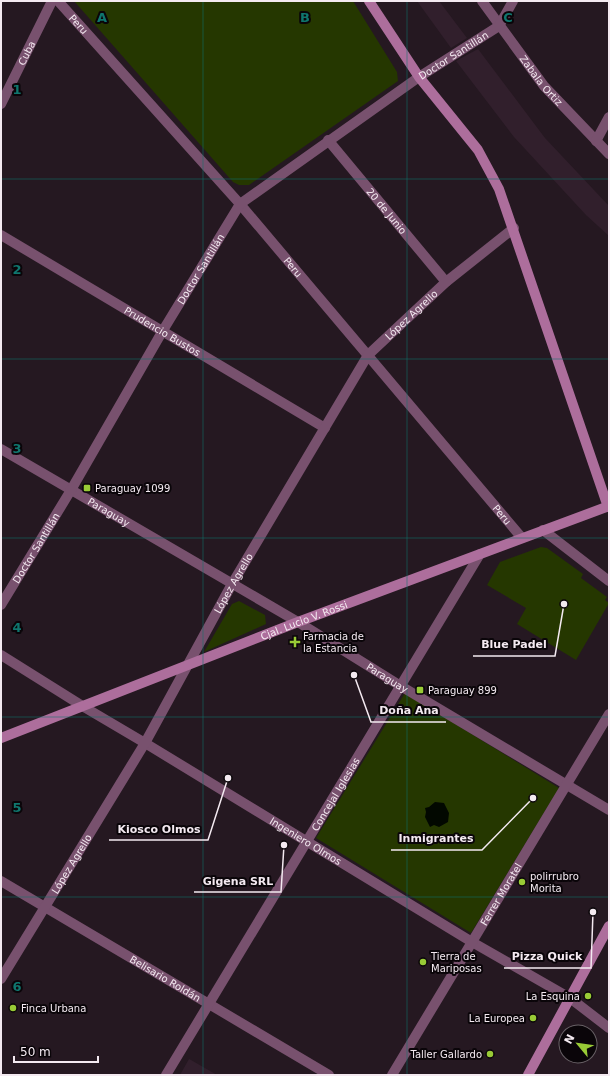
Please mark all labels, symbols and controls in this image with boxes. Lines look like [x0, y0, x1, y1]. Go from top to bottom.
text: A [97, 10, 107, 25]
text: B [300, 10, 310, 25]
text: C [503, 10, 513, 25]
street label: Peru [67, 12, 90, 36]
street label: Doctor Santillán [416, 29, 490, 81]
street label: Cuba [16, 39, 37, 67]
street label: Zabala Ortiz [518, 53, 565, 108]
text: 1 [12, 82, 22, 97]
street label: 20 de Junio [365, 186, 409, 236]
street label: Doctor Santillán [175, 232, 226, 306]
street label: Peru [282, 255, 305, 279]
text: 2 [12, 262, 22, 277]
street label: López Agrello [383, 288, 439, 342]
street label: Prudencio Bustos [123, 304, 202, 358]
text: 3 [12, 441, 22, 456]
marker: Paraguay 1099 [82, 483, 92, 493]
place label: Paraguay 1099 [95, 483, 170, 494]
street label: Paraguay [86, 495, 132, 528]
street label: Peru [491, 502, 514, 527]
street label: Doctor Santillán [10, 511, 61, 585]
street label: López Agrello [212, 551, 255, 615]
street label: Cjal. Lucio V. Rossi [259, 599, 349, 642]
text: 4 [12, 620, 22, 635]
place label: Farmacia de la Estancia [303, 631, 364, 654]
callout: Blue Padel [473, 633, 555, 656]
marker: Farmacia de la Estancia [290, 637, 300, 647]
text: Blue Padel [481, 638, 547, 651]
street label: Paraguay [365, 661, 410, 695]
marker: Paraguay 899 [415, 685, 425, 695]
place label: Paraguay 899 [428, 685, 497, 696]
callout: Doña Ana [371, 699, 446, 722]
text: Doña Ana [379, 704, 439, 717]
street label: Concejal Iglesias [309, 755, 362, 833]
text: 5 [12, 800, 22, 815]
street label: Ingeniero Olmos [268, 815, 344, 867]
callout: Kiosco Olmos [109, 817, 208, 840]
text: Kiosco Olmos [118, 823, 201, 836]
callout: Inmigrantes [391, 827, 482, 850]
street label: López Agrello [49, 832, 94, 895]
text: Inmigrantes [399, 832, 474, 845]
street label: Ferrer Moratel [478, 861, 524, 927]
callout: Gigena SRL [194, 869, 281, 892]
place label: polirrubro Morita [530, 871, 579, 894]
text: Gigena SRL [203, 875, 273, 888]
marker: polirrubro Morita [517, 877, 527, 887]
callout: Pizza Quick [504, 945, 591, 968]
text: Pizza Quick [512, 950, 583, 963]
place label: Tierra de Mariposas [430, 951, 482, 974]
street label: Belisario Roldán [128, 953, 203, 1003]
marker: Tierra de Mariposas [418, 957, 428, 967]
text: 6 [12, 979, 22, 994]
place label: La Esquina [526, 991, 580, 1002]
marker: La Esquina [583, 991, 593, 1001]
marker: Finca Urbana [8, 1003, 18, 1013]
place label: Finca Urbana [21, 1003, 86, 1014]
place label: La Europea [469, 1013, 525, 1024]
marker: La Europea [528, 1013, 538, 1023]
north arrow [558, 1024, 598, 1064]
text: N [562, 1032, 578, 1047]
scale bar [14, 1038, 98, 1064]
text: 50 m [20, 1045, 51, 1059]
place label: Taller Gallardo [409, 1049, 482, 1060]
marker: Taller Gallardo [485, 1049, 495, 1059]

